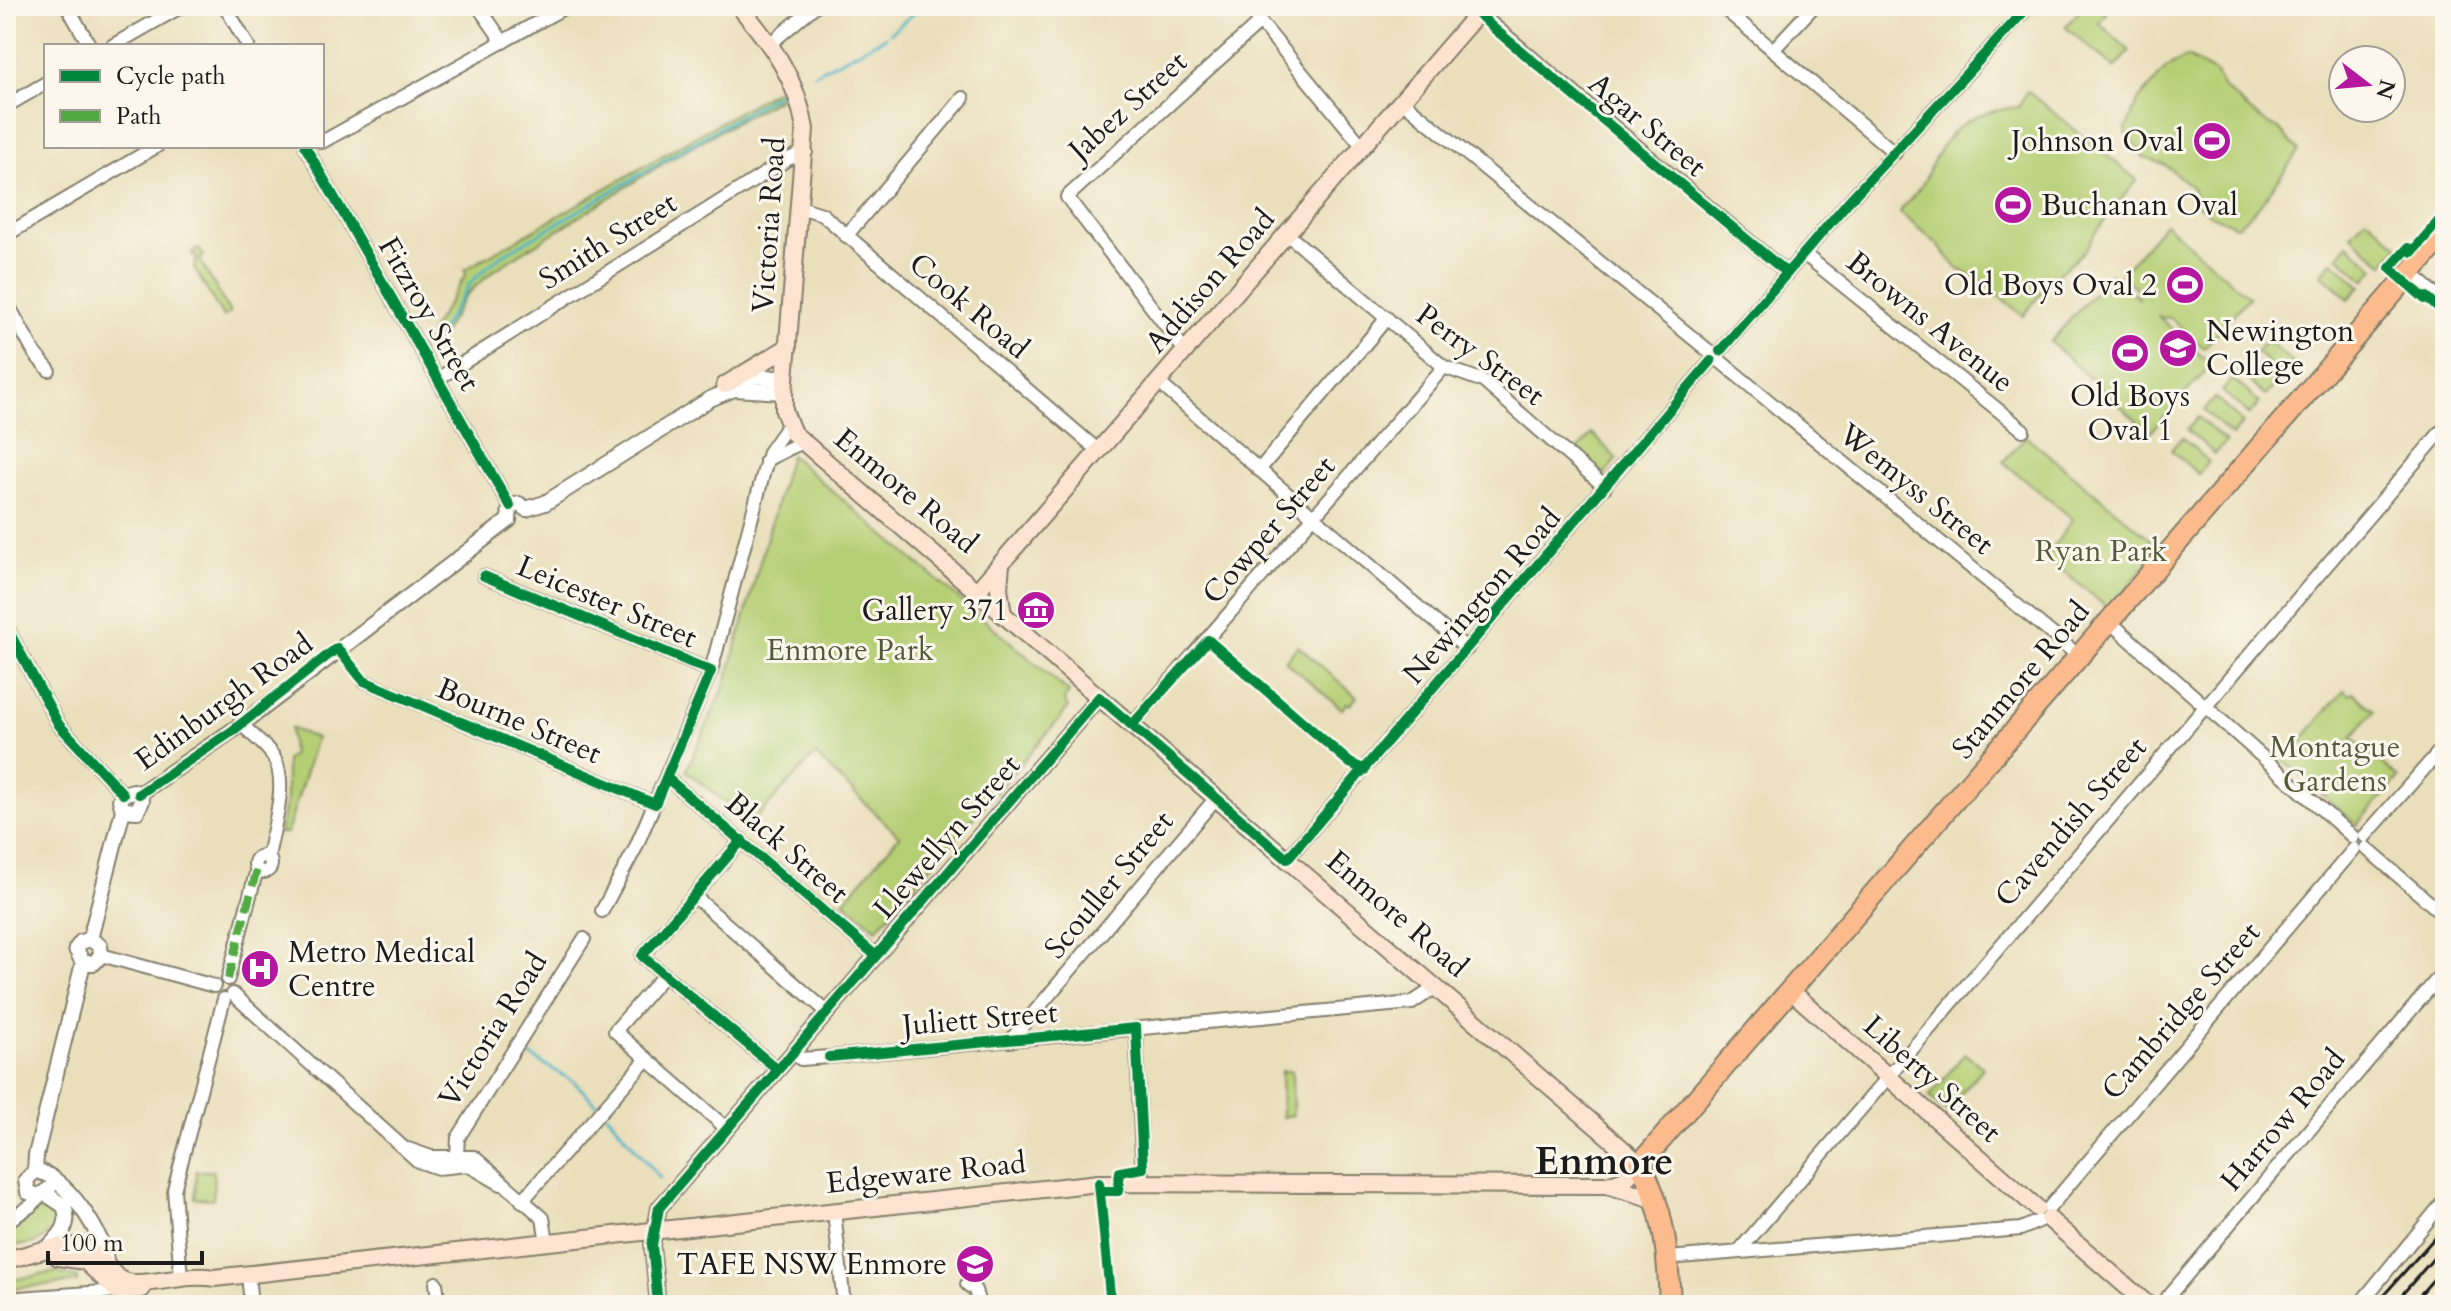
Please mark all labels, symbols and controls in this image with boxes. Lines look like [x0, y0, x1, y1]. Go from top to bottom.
street label: Jabez Street [1057, 41, 1197, 173]
legend [44, 44, 324, 148]
north arrow [2327, 44, 2407, 124]
text: Cycle path [116, 60, 225, 93]
street label: Agar Street [1579, 64, 1715, 187]
text: N [2368, 76, 2402, 103]
text: Path [116, 100, 161, 133]
sports icon: Johnson Oval [2191, 120, 2233, 162]
place label: Johnson Oval [2007, 121, 2184, 162]
street label: Victoria Road [742, 136, 796, 314]
street label: Smith Street [531, 182, 685, 299]
sports icon: Buchanan Oval [1992, 184, 2034, 226]
place label: Buchanan Oval [2041, 185, 2238, 226]
street label: Addison Road [1136, 200, 1284, 362]
street label: Fitzroy Street [368, 229, 490, 399]
street label: Browns Avenue [1838, 242, 2022, 402]
street label: Cook Road [900, 244, 1038, 368]
sports icon: Old Boys Oval 2 [2164, 264, 2206, 306]
place label: Old Boys Oval 2 [1944, 265, 2157, 306]
street label: Perry Street [1408, 295, 1553, 416]
place label: Newington College [2206, 311, 2354, 386]
school or university icon: Newington College [2157, 327, 2199, 369]
sports icon: Old Boys Oval 1 [2109, 332, 2151, 374]
place label: Old Boys Oval 1 [2070, 376, 2190, 451]
street label: Wemyss Street [1829, 413, 2002, 565]
street label: Enmore Road [826, 419, 986, 563]
street label: Cowper Street [1193, 447, 1345, 613]
street label: Newington Road [1394, 499, 1570, 693]
park label: Ryan Park [2035, 531, 2167, 572]
street label: Leicester Street [511, 546, 704, 659]
museum icon: Gallery 371 [1015, 589, 1057, 631]
place label: Gallery 371 [861, 590, 1008, 631]
street label: Stanmore Road [1943, 592, 2099, 768]
street label: Edinburgh Road [127, 623, 321, 781]
park label: Enmore Park [766, 630, 934, 671]
street label: Bourne Street [430, 668, 608, 774]
park label: Montague Gardens [2270, 727, 2400, 802]
street label: Cavendish Street [1986, 728, 2157, 916]
street label: Llewellyn Street [864, 746, 1030, 928]
street label: Black Street [717, 783, 858, 913]
street label: Scouller Street [1035, 802, 1183, 968]
street label: Enmore Road [1317, 841, 1477, 987]
street label: Cambridge Street [2092, 913, 2270, 1109]
place label: Metro Medical Centre [288, 932, 476, 1007]
street label: Victoria Road [429, 944, 557, 1116]
hospital icon: Metro Medical Centre [239, 948, 281, 990]
street label: Juliett Street [897, 992, 1060, 1047]
street label: Liberty Street [1854, 1006, 2010, 1152]
street label: Harrow Road [2211, 1040, 2355, 1200]
district label: Enmore [1535, 1136, 1673, 1188]
street label: Edgeware Road [824, 1142, 1028, 1204]
scale bar [48, 1215, 202, 1265]
text: 100 m [60, 1227, 124, 1260]
school or university icon: TAFE NSW Enmore [954, 1243, 996, 1285]
place label: TAFE NSW Enmore [676, 1244, 947, 1285]

